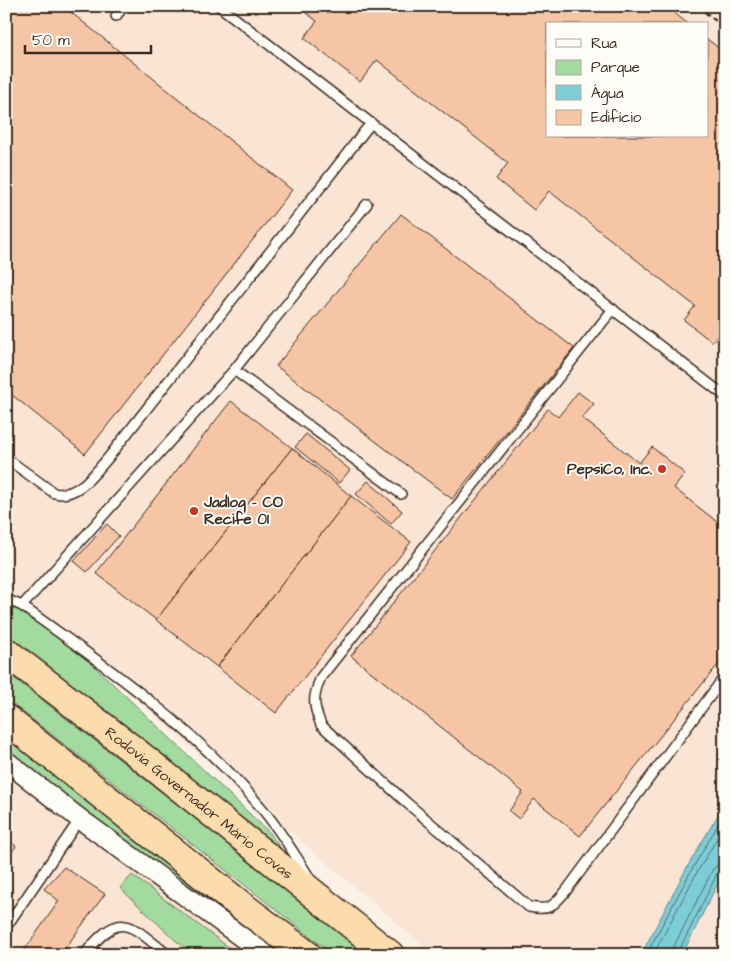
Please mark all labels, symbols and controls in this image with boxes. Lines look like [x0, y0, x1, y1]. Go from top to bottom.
scale bar [25, 22, 151, 54]
legend [546, 22, 708, 138]
text: 50 m [32, 30, 70, 51]
text: Rua [591, 33, 617, 54]
text: Parque [591, 57, 640, 78]
text: Água [591, 83, 624, 105]
text: Edifício [591, 107, 642, 128]
place label: PepsiCo, Inc. [567, 459, 652, 480]
marker: PepsiCo, Inc. [656, 463, 668, 475]
place label: Jadlog - CO Recife 01 [203, 492, 283, 530]
marker: Jadlog - CO Recife 01 [188, 505, 200, 517]
street label: Rodovia Governador Mário Covas [101, 722, 298, 884]

